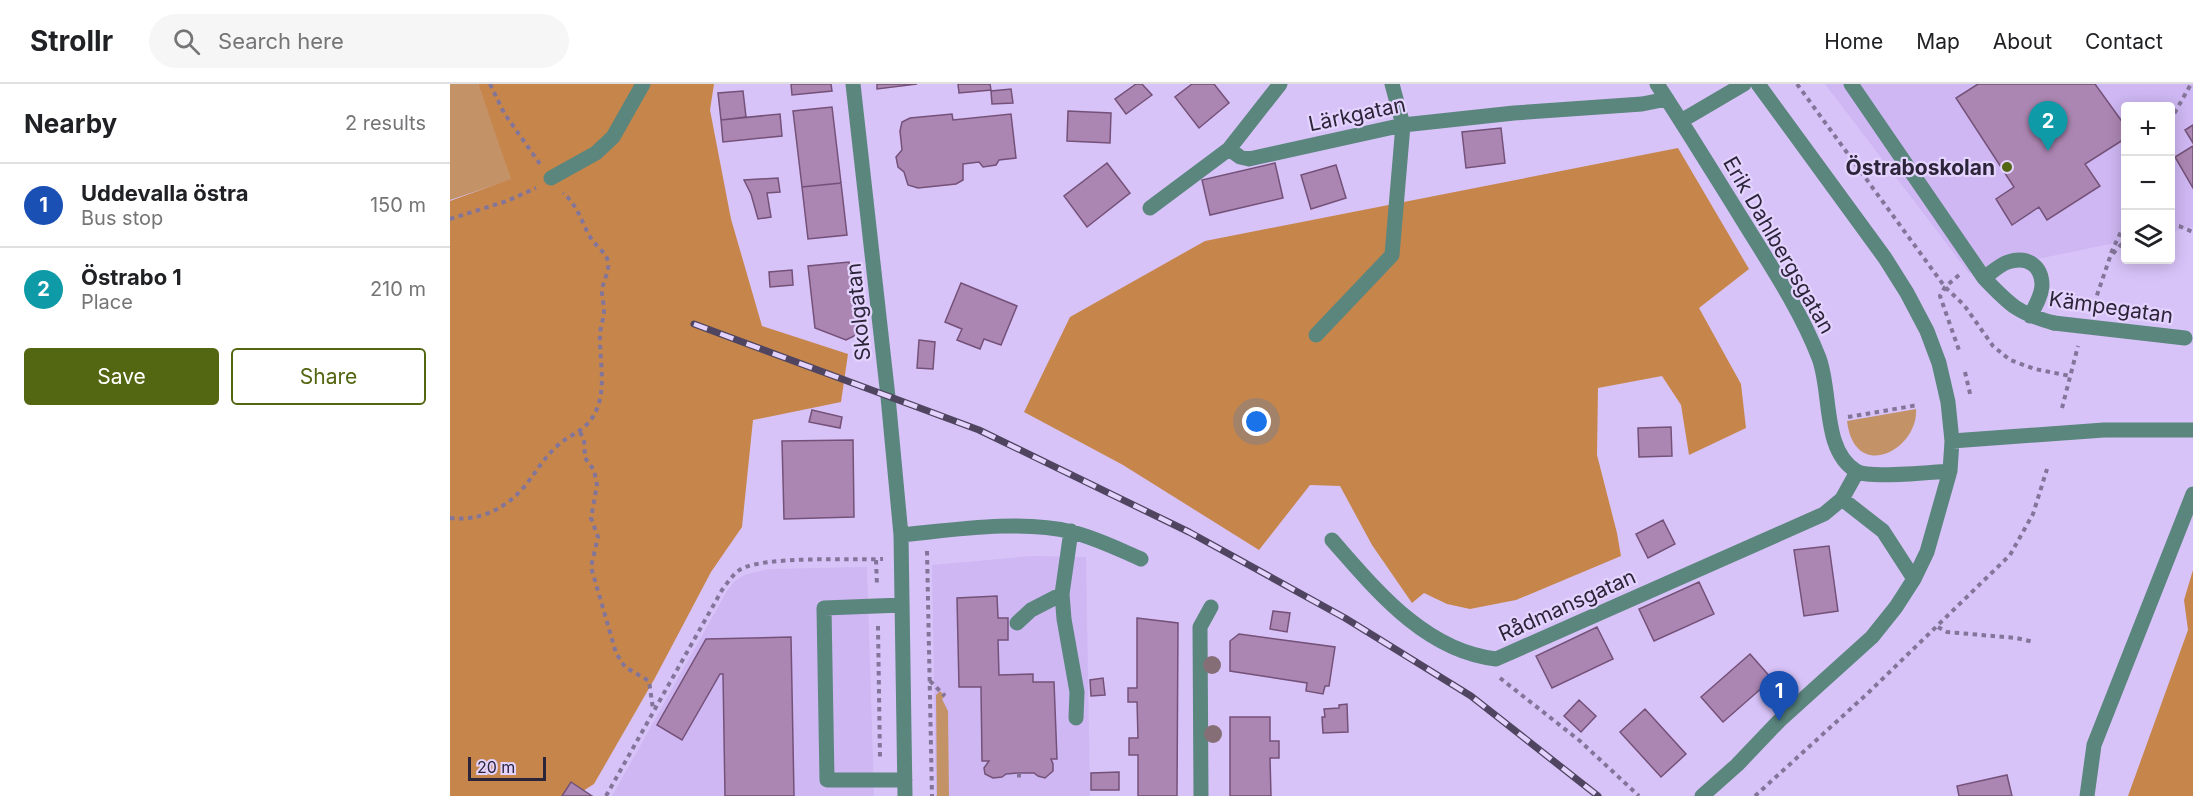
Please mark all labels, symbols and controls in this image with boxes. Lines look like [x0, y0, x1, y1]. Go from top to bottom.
search box [149, 14, 569, 68]
text: Strollr [30, 24, 113, 58]
icon: search [170, 25, 203, 58]
text: Search here [218, 28, 344, 54]
text: Home [1824, 29, 1883, 54]
text: Map [1916, 29, 1960, 54]
text: About [1993, 29, 2052, 54]
text: Contact [2085, 29, 2163, 54]
street label: Lärkgatan [1306, 92, 1408, 136]
pin: 2 [2028, 101, 2068, 151]
map controls [2121, 102, 2175, 264]
button: + [2121, 102, 2175, 156]
text: Nearby [24, 108, 117, 139]
text: 2 results [345, 111, 426, 135]
street label: Erik Dahlbergsgatan [1718, 152, 1840, 338]
place label: Östraboskolan [1845, 155, 1995, 180]
button: − [2121, 156, 2175, 210]
marker: Östraboskolan [2000, 160, 2014, 174]
text: Uddevalla östra [81, 180, 249, 206]
text: 1 [39, 193, 48, 217]
text: 150 m [370, 193, 426, 217]
text: Bus stop [81, 206, 163, 230]
button: layers [2121, 210, 2175, 264]
street label: Skolgatan [840, 262, 876, 362]
text: Östrabo 1 [81, 264, 182, 290]
text: 2 [37, 277, 50, 301]
text: 210 m [370, 277, 426, 301]
street label: Kämpegatan [2047, 286, 2175, 328]
text: Place [81, 290, 133, 314]
button: Save [24, 348, 219, 405]
button: Share [231, 348, 426, 405]
your location [1242, 407, 1271, 436]
street label: Rådmansgatan [1494, 564, 1640, 646]
pin: 1 [1760, 672, 1798, 721]
scale bar [468, 754, 546, 782]
text: 20 m [477, 757, 515, 777]

